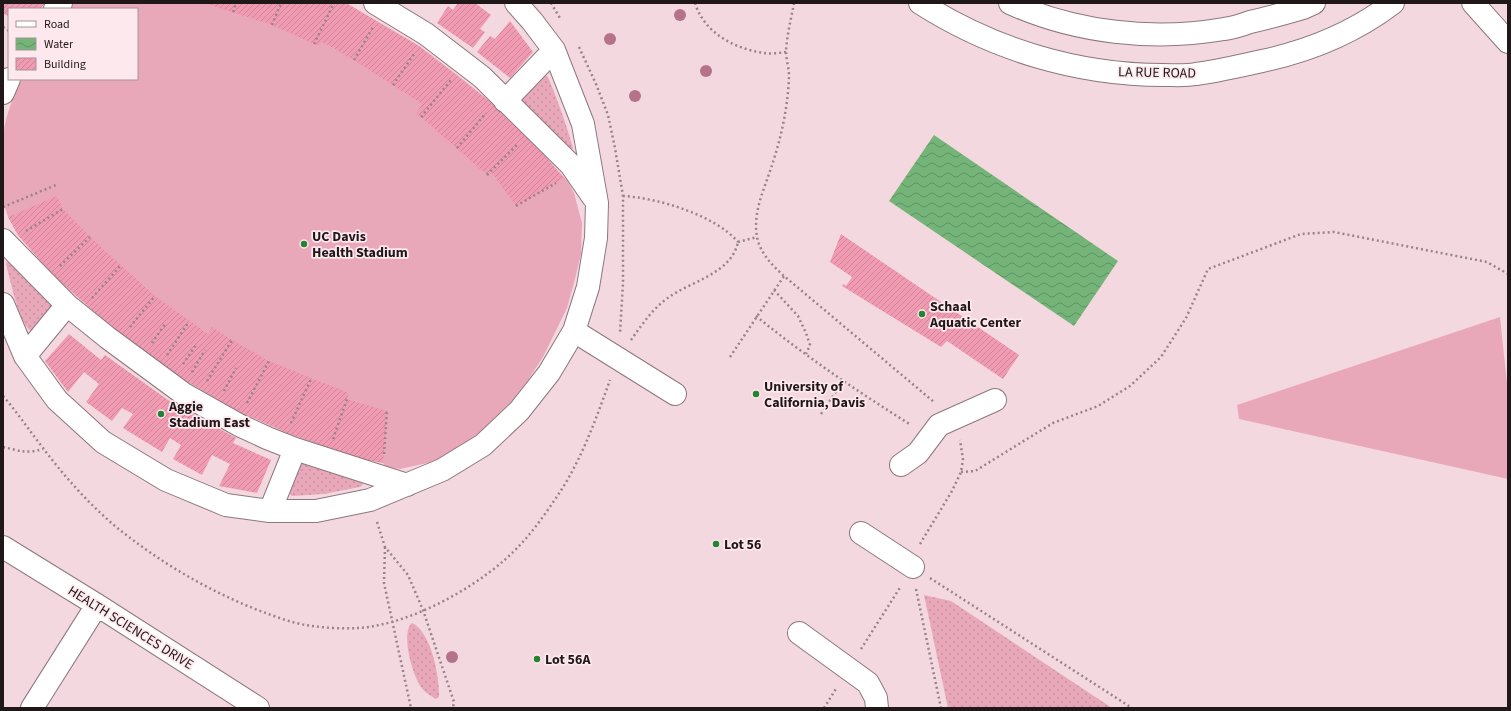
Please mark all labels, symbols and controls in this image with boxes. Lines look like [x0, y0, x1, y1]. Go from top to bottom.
legend [8, 8, 138, 80]
text: Road [44, 16, 70, 33]
text: Water [44, 36, 74, 53]
text: Building [44, 56, 86, 73]
street label: LA RUE ROAD [1118, 62, 1196, 84]
place label: UC Davis Health Stadium [312, 227, 408, 263]
marker: UC Davis Health Stadium [299, 239, 309, 249]
place label: Schaal Aquatic Center [929, 297, 1021, 333]
marker: Schaal Aquatic Center [917, 309, 927, 319]
place label: University of California, Davis [764, 377, 865, 413]
marker: University of California, Davis [751, 389, 761, 399]
place label: Aggie Stadium East [168, 397, 250, 433]
marker: Aggie Stadium East [156, 409, 166, 419]
place label: Lot 56 [724, 535, 761, 555]
marker: Lot 56 [711, 539, 721, 549]
street label: HEALTH SCIENCES DRIVE [64, 581, 197, 675]
place label: Lot 56A [545, 650, 591, 670]
marker: Lot 56A [532, 654, 542, 664]

